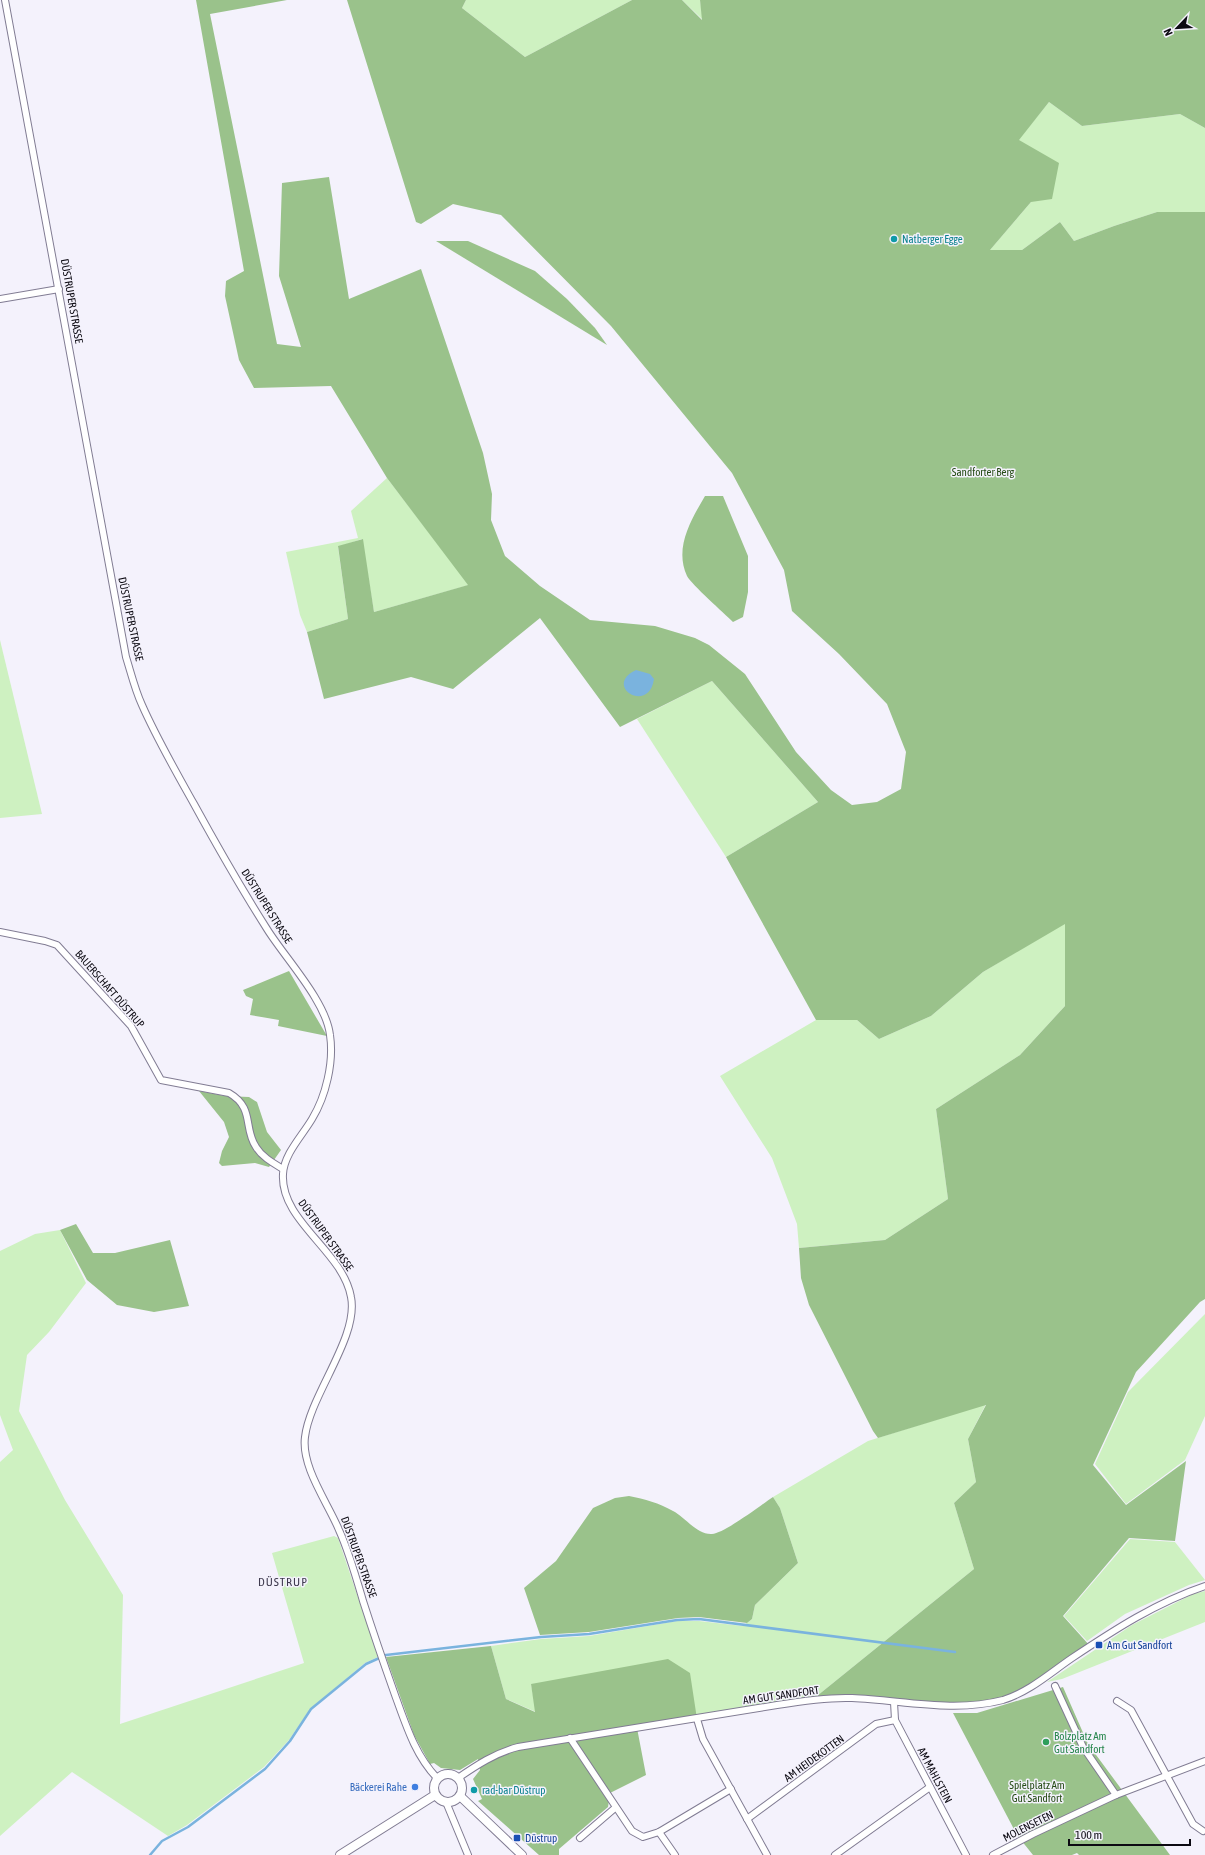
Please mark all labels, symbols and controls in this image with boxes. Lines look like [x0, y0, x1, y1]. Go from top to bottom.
north arrow [1157, 8, 1197, 48]
text: N [1161, 27, 1175, 38]
place label: Natberger Egge [902, 233, 963, 245]
marker: Natberger Egge [889, 234, 899, 244]
street label: DÜSTRUPER STRASSE [59, 258, 85, 344]
park label: Sandforter Berg [952, 466, 1014, 478]
street label: DÜSTRUPER STRASSE [116, 576, 146, 662]
street label: DÜSTRUPER STRASSE [239, 867, 295, 946]
street label: BAUERSCHAFT DÜSTRUP [73, 948, 147, 1030]
street label: DÜSTRUPER STRASSE [296, 1197, 356, 1273]
street label: DÜSTRUPER STRASSE [339, 1515, 379, 1599]
district label: DÜSTRUP [258, 1575, 308, 1589]
place label: Am Gut Sandfort [1107, 1639, 1172, 1651]
marker: Am Gut Sandfort [1094, 1640, 1104, 1650]
street label: AM GUT SANDFORT [742, 1684, 820, 1706]
place label: Bolzplatz Am Gut Sandfort [1054, 1730, 1107, 1755]
street label: AM HEIDEKOTTEN [782, 1732, 846, 1784]
marker: Bolzplatz Am Gut Sandfort [1041, 1737, 1051, 1747]
street label: AM MAHLSTEIN [915, 1745, 955, 1805]
park label: Spielplatz Am Gut Sandfort [1009, 1779, 1065, 1804]
place label: Bäckerei Rahe [350, 1781, 407, 1793]
marker: Bäckerei Rahe [410, 1782, 420, 1792]
place label: rad-bar Düstrup [482, 1784, 545, 1796]
marker: rad-bar Düstrup [469, 1785, 479, 1795]
street label: MOLENSETEN [1001, 1808, 1055, 1844]
scale bar [1069, 1821, 1190, 1847]
text: 100 m [1075, 1828, 1102, 1842]
place label: Düstrup [525, 1832, 557, 1844]
marker: Düstrup [512, 1833, 522, 1843]

